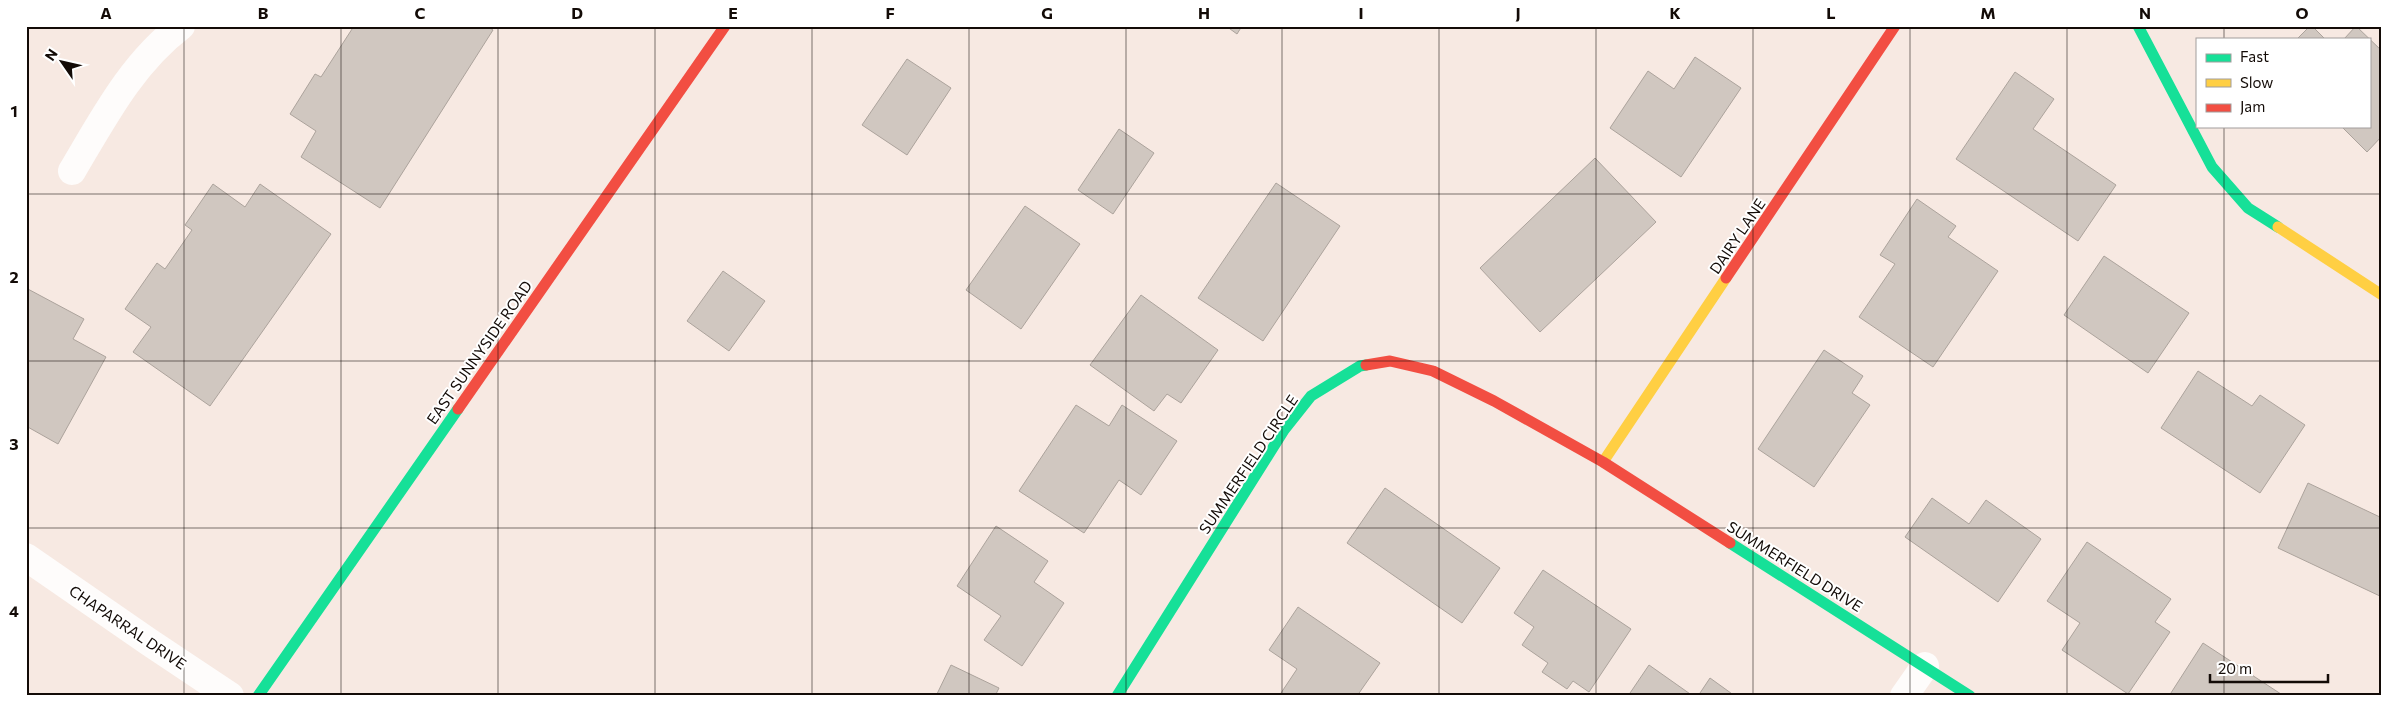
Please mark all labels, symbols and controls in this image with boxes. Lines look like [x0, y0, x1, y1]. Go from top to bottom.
text: A [100, 3, 112, 22]
text: B [258, 3, 269, 22]
text: C [415, 3, 426, 22]
text: D [571, 3, 583, 22]
text: E [728, 3, 738, 22]
text: F [885, 3, 895, 22]
text: G [1041, 3, 1053, 22]
text: H [1198, 3, 1210, 22]
text: I [1358, 3, 1364, 22]
text: J [1515, 3, 1521, 22]
text: K [1669, 3, 1681, 22]
text: L [1826, 3, 1836, 22]
text: M [1980, 3, 1996, 22]
text: N [2139, 3, 2151, 22]
text: O [2295, 3, 2309, 22]
north arrow [38, 38, 88, 88]
legend [2196, 38, 2370, 128]
text: N [41, 45, 61, 64]
text: Fast [2240, 47, 2269, 65]
text: Slow [2240, 73, 2273, 91]
text: Jam [2240, 97, 2265, 115]
text: 1 [10, 101, 18, 120]
street label: DAIRY LANE [1705, 195, 1769, 277]
text: 2 [9, 267, 19, 286]
street label: EAST SUNNYSIDE ROAD [423, 277, 535, 427]
street label: SUMMERFIELD CIRCLE [1195, 391, 1301, 537]
text: 3 [9, 434, 19, 453]
street label: SUMMERFIELD DRIVE [1724, 517, 1866, 615]
street label: CHAPARRAL DRIVE [66, 581, 190, 673]
text: 4 [9, 601, 19, 620]
scale bar [2210, 652, 2328, 684]
text: 20 m [2218, 659, 2252, 677]

